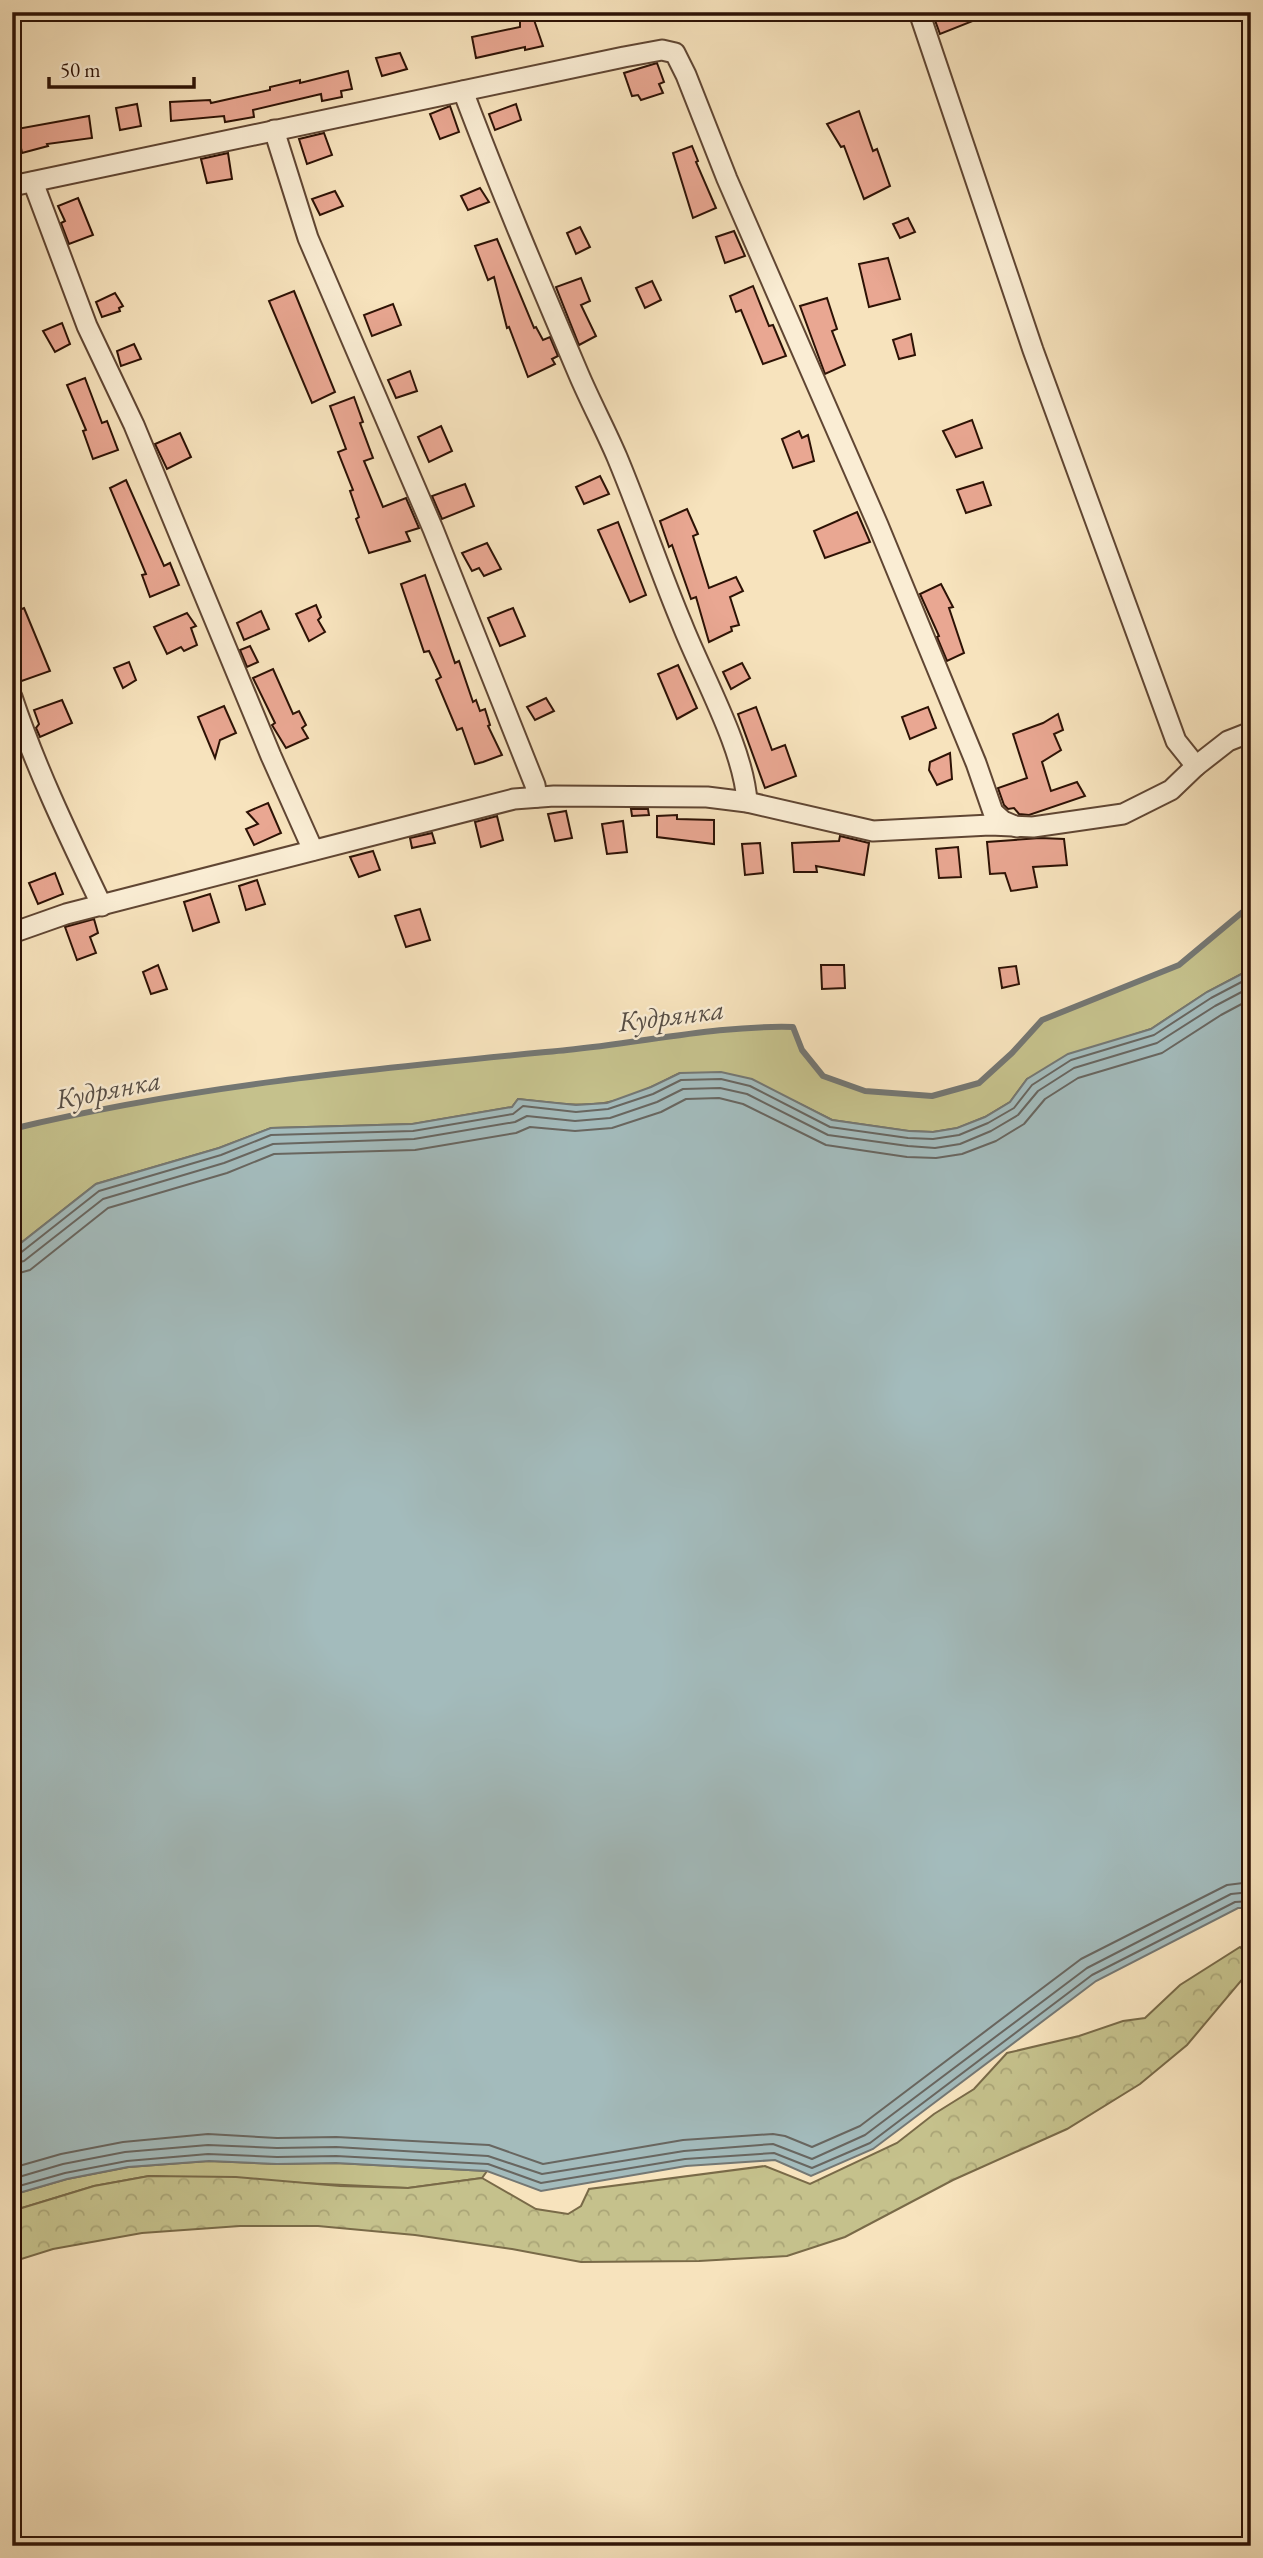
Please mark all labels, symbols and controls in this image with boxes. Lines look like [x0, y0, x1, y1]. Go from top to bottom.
scale bar [49, 46, 194, 90]
text: 50 m [60, 56, 101, 83]
water label: Кудрянка [615, 991, 726, 1039]
water label: Кудрянка [51, 1061, 164, 1117]

